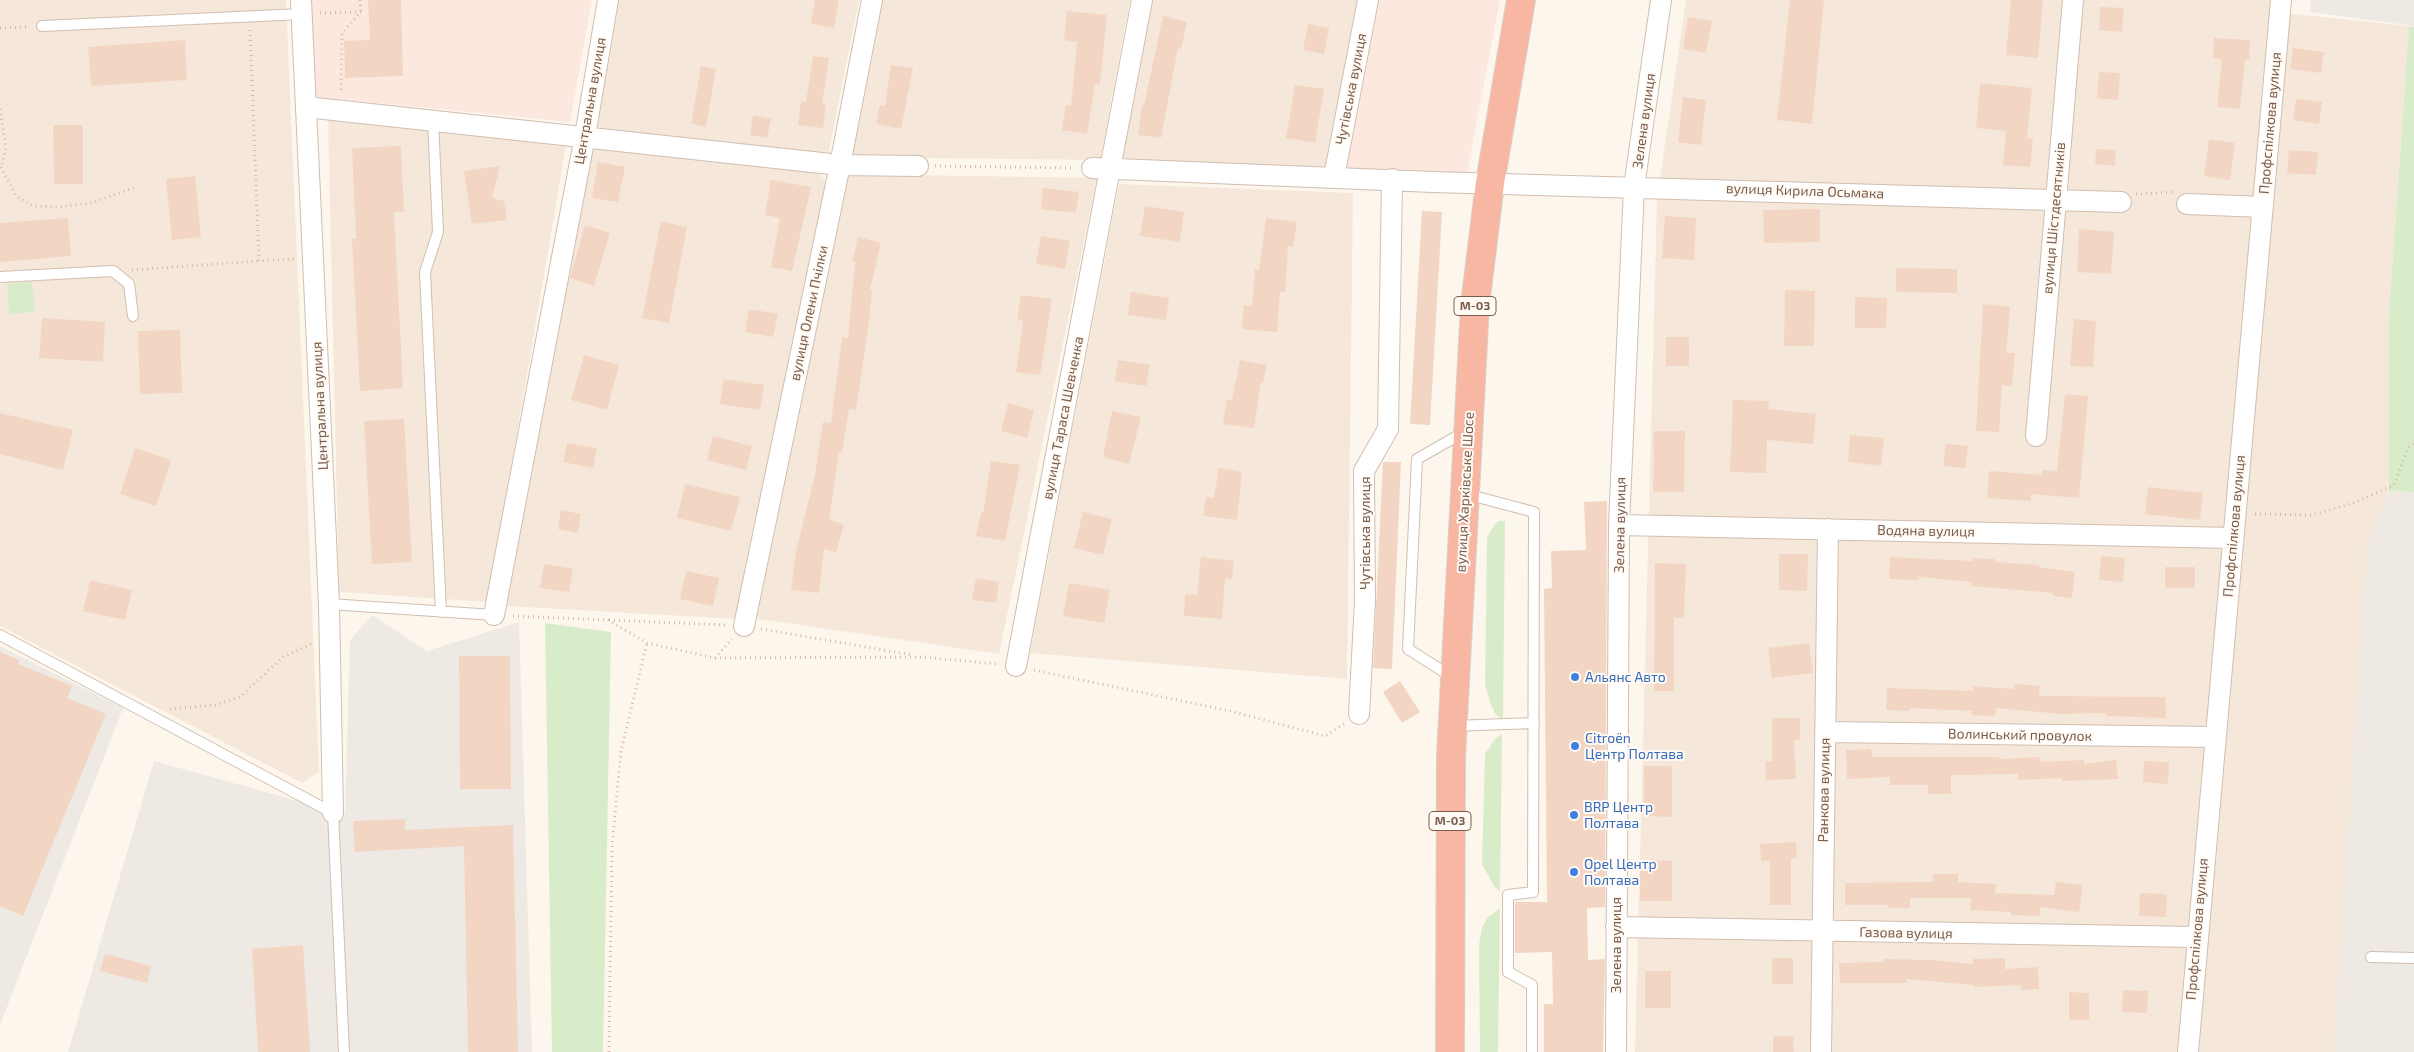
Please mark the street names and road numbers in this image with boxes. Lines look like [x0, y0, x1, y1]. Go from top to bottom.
street label: Чутівська вулиця [1332, 32, 1370, 146]
street label: Центральна вулиця [571, 36, 609, 166]
street label: Профспілкова вулиця [2255, 51, 2285, 195]
street label: Зелена вулиця [1629, 72, 1659, 170]
street label: вулиця Шістдесятників [2039, 141, 2069, 295]
street label: вулиця Кирила Осьмака [1726, 180, 1884, 202]
street label: вулиця Олени Пчілки [786, 244, 832, 382]
road number: М-03 [1454, 296, 1496, 316]
street label: вулиця Тараса Шевченка [1039, 335, 1087, 501]
street label: Центральна вулиця [308, 341, 332, 471]
street label: вулиця Харківське Шосе [1452, 411, 1478, 573]
street label: Профспілкова вулиця [2219, 454, 2249, 598]
street label: Чутівська вулиця [1357, 476, 1373, 590]
street label: Зелена вулиця [1611, 477, 1629, 573]
street label: Водяна вулиця [1877, 522, 1975, 540]
street label: Волинський провулок [1948, 725, 2092, 745]
street label: Ранкова вулиця [1815, 737, 1833, 843]
road number: М-03 [1429, 811, 1471, 830]
street label: Профспілкова вулиця [2182, 857, 2212, 1001]
street label: Зелена вулиця [1608, 897, 1624, 993]
street label: Газова вулиця [1859, 924, 1953, 942]

